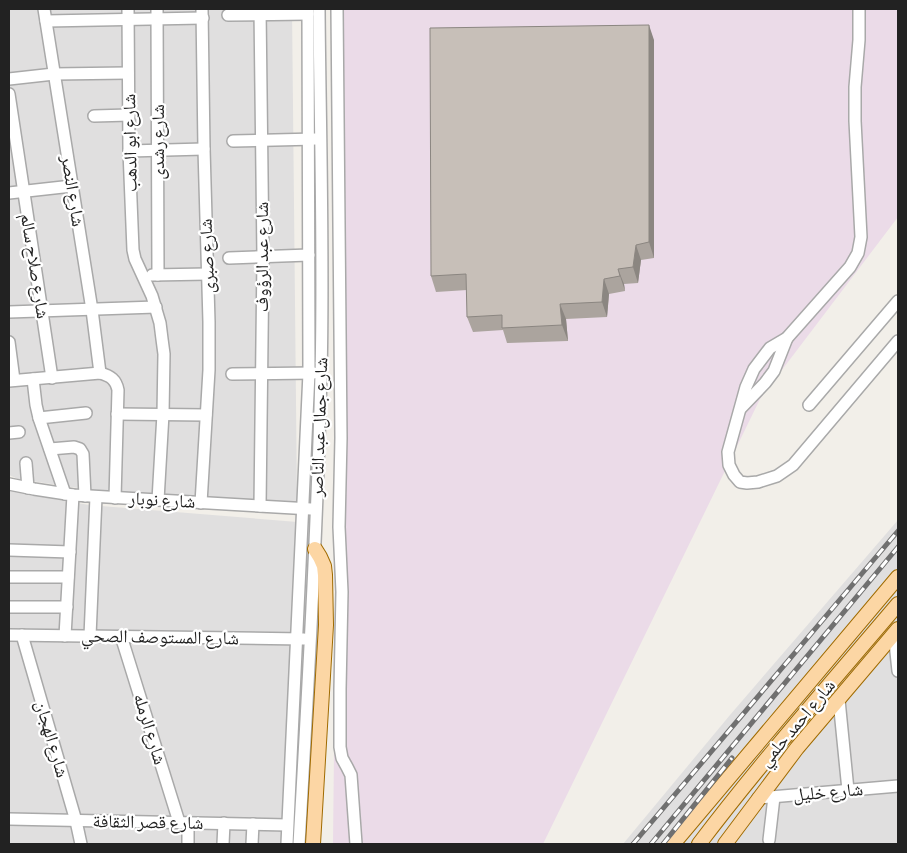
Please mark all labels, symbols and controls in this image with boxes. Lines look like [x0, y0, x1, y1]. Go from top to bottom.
street label: شارع ابو الدهب [121, 94, 142, 192]
street label: شارع رشدى [150, 104, 169, 180]
street label: شارع النصر [56, 153, 87, 228]
street label: شارع عبد الرؤوف [254, 202, 273, 312]
street label: شارع صلاح سالم [15, 212, 51, 320]
street label: شارع صبرى [198, 218, 219, 294]
street label: شارع جمال عبد الناصر [309, 357, 332, 498]
street label: شارع نوبار [127, 490, 196, 513]
street label: شارع المستوصف الصحي [81, 628, 239, 653]
street label: شارع احمد حلمي [756, 677, 843, 774]
street label: شارع الرمله [129, 692, 168, 767]
street label: شارع الهجان [31, 699, 71, 780]
street label: شارع خليل [792, 781, 864, 806]
street label: شارع قصر الثقافة [92, 813, 204, 834]

